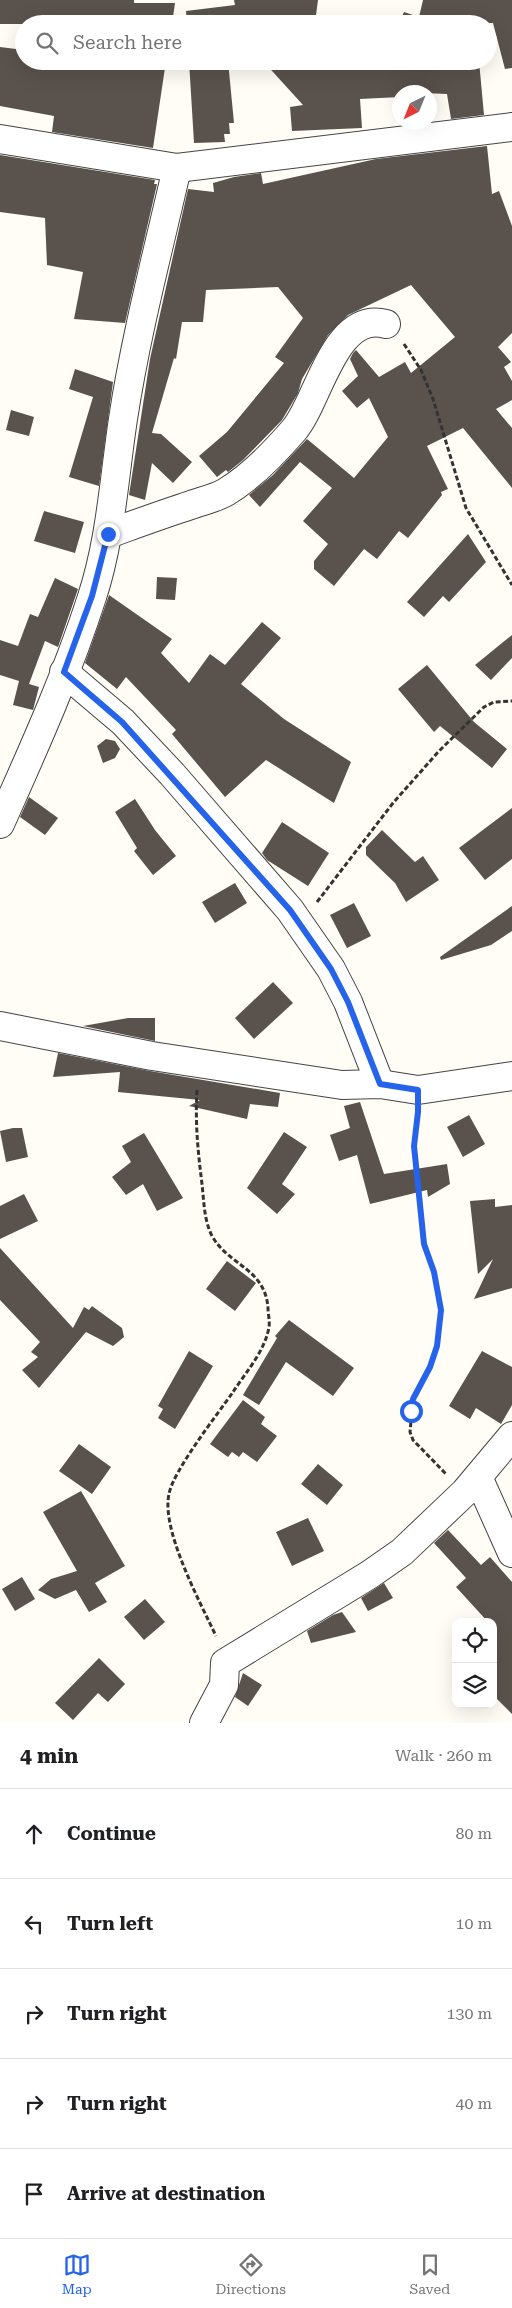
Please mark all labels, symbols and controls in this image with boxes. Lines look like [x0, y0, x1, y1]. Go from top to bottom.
search box [15, 15, 497, 70]
icon: search [33, 29, 61, 57]
text: Search here [73, 31, 182, 54]
north arrow [392, 85, 437, 130]
route end [97, 523, 120, 546]
route start [400, 1400, 423, 1423]
map controls [452, 1618, 497, 1708]
button: locate [452, 1618, 497, 1663]
button: layers [452, 1663, 497, 1708]
text: 4 min [20, 1744, 78, 1768]
text: Walk · 260 m [395, 1746, 492, 1765]
icon: ahead [20, 1820, 48, 1848]
text: Continue [67, 1822, 156, 1845]
text: 80 m [455, 1824, 492, 1843]
icon: left [20, 1910, 48, 1938]
text: Turn left [67, 1912, 153, 1935]
text: 10 m [455, 1914, 492, 1933]
icon: right [20, 2000, 48, 2028]
text: Turn right [67, 2002, 167, 2025]
text: 130 m [446, 2004, 492, 2023]
icon: right [20, 2090, 48, 2118]
text: Turn right [67, 2092, 167, 2115]
text: 40 m [455, 2094, 492, 2113]
icon: arrive [20, 2180, 48, 2208]
text: Arrive at destination [67, 2182, 265, 2205]
tab: Map [62, 2251, 92, 2297]
tab: Directions [215, 2251, 286, 2297]
tab: Saved [410, 2251, 450, 2297]

